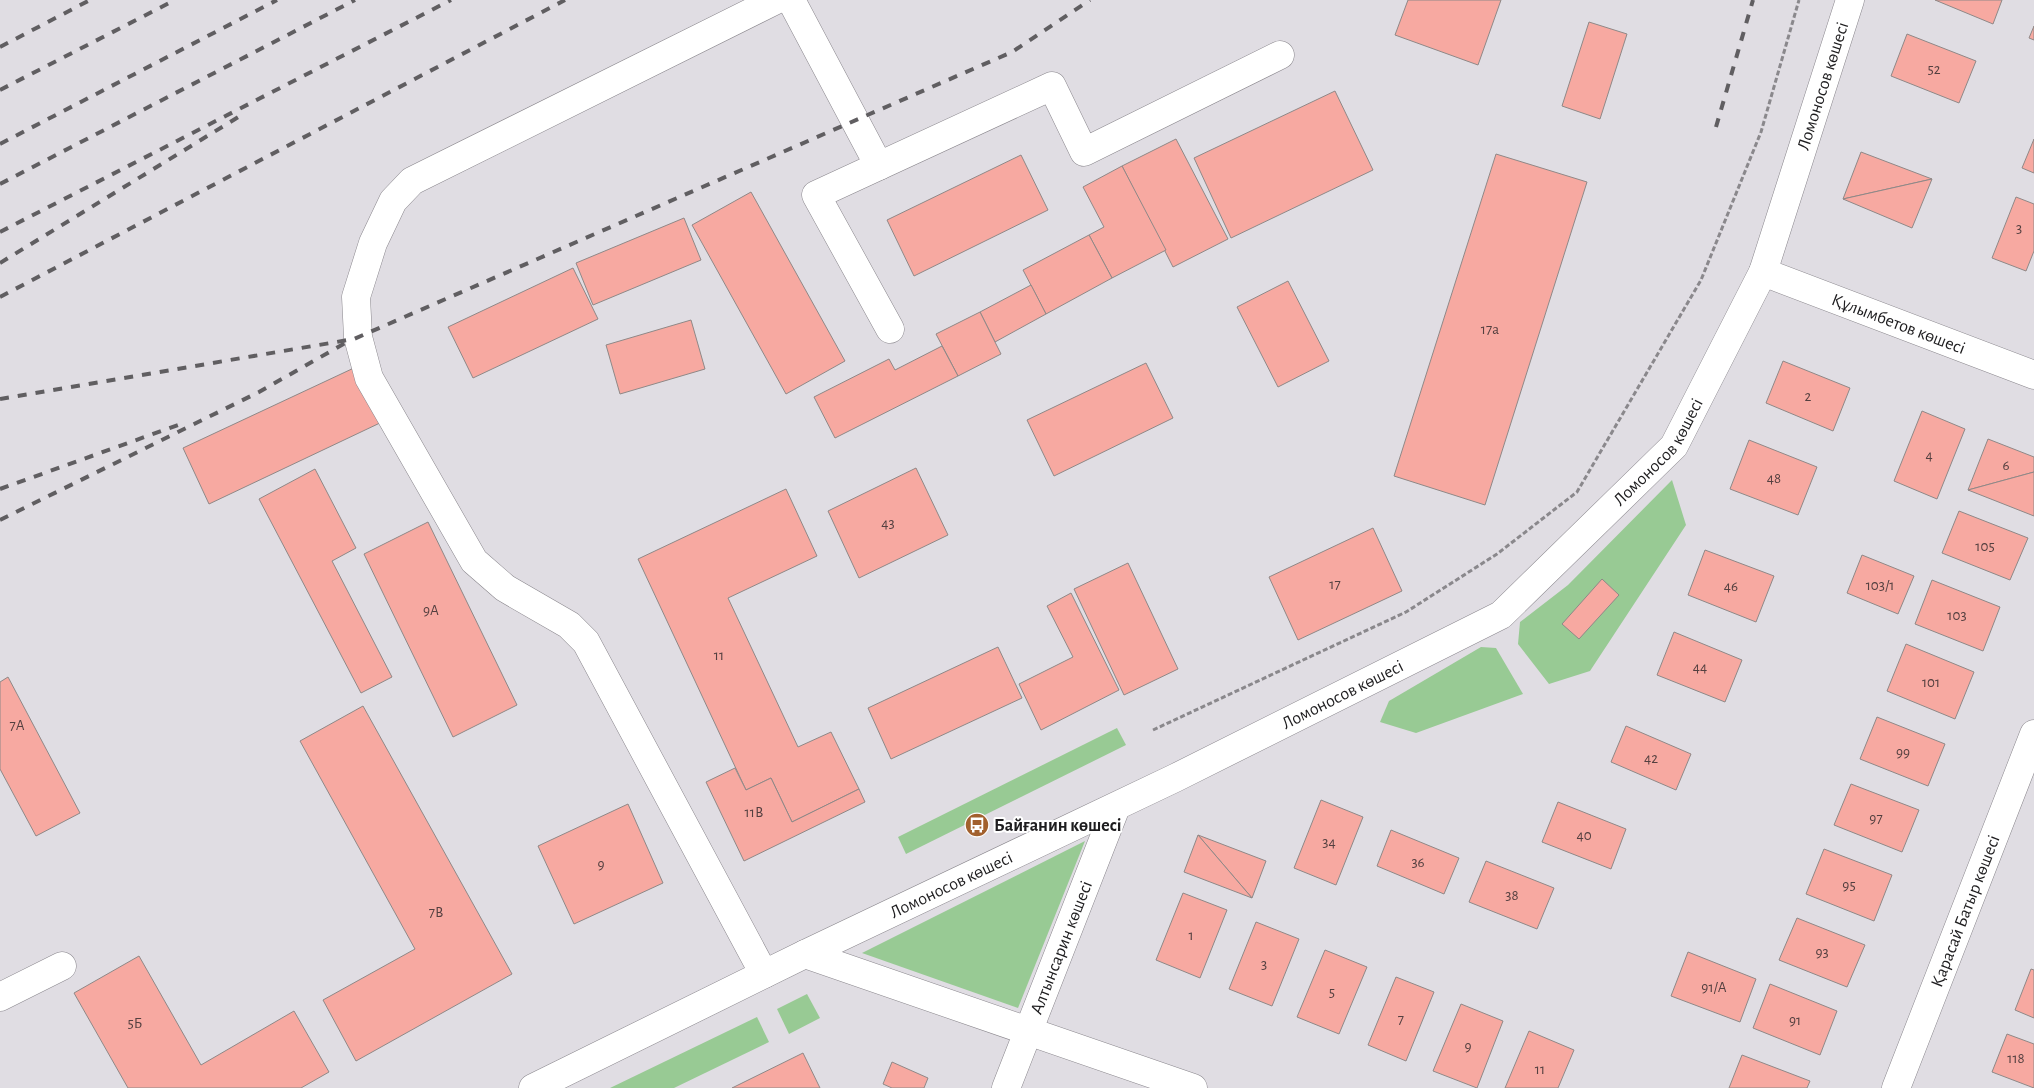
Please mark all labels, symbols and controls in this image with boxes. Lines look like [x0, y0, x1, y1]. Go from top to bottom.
street label: Ломоносов көшесі [1795, 20, 1852, 153]
house number: 52 [1927, 62, 1941, 77]
house number: 3 [2016, 221, 2022, 236]
street label: Құлымбетов көшесі [1829, 291, 1967, 358]
house number: 17а [1481, 322, 1499, 337]
house number: 2 [1805, 389, 1812, 404]
street label: Ломоносов көшесі [1611, 396, 1707, 510]
house number: 4 [1925, 448, 1933, 463]
house number: 6 [2002, 458, 2010, 473]
house number: 48 [1767, 471, 1781, 486]
house number: 43 [881, 516, 895, 531]
house number: 105 [1975, 539, 1995, 554]
house number: 17 [1329, 577, 1341, 592]
house number: 103/1 [1866, 578, 1894, 593]
house number: 46 [1724, 579, 1738, 594]
house number: 9А [423, 603, 439, 618]
house number: 103 [1947, 608, 1967, 623]
house number: 11 [714, 648, 724, 663]
street label: Ломоносов көшесі [1279, 657, 1406, 733]
house number: 44 [1693, 660, 1707, 675]
house number: 101 [1922, 675, 1940, 690]
house number: 7А [9, 718, 25, 733]
house number: 99 [1896, 745, 1910, 760]
house number: 42 [1644, 751, 1658, 766]
house number: 11В [745, 805, 763, 820]
house number: 97 [1869, 811, 1883, 826]
bus stop icon: Байғанин көшесі [964, 812, 990, 838]
place label: Байғанин көшесі [994, 817, 1122, 835]
house number: 40 [1576, 828, 1592, 843]
street label: Қарасай Батыр көшесі [1928, 833, 2004, 990]
house number: 34 [1322, 835, 1336, 850]
street label: Ломоносов көшесі [887, 849, 1016, 922]
house number: 36 [1411, 855, 1425, 870]
house number: 9 [597, 857, 605, 872]
house number: 95 [1842, 878, 1856, 893]
street label: Алтынсарин көшесі [1028, 879, 1096, 1017]
house number: 38 [1505, 888, 1519, 903]
house number: 7В [429, 905, 443, 920]
house number: 1 [1188, 928, 1194, 943]
house number: 93 [1815, 945, 1829, 960]
house number: 3 [1261, 957, 1267, 972]
house number: 91/А [1701, 980, 1727, 995]
house number: 5 [1329, 985, 1335, 1000]
house number: 7 [1398, 1012, 1404, 1027]
house number: 91 [1789, 1013, 1801, 1028]
house number: 5Б [128, 1016, 142, 1031]
house number: 9 [1464, 1039, 1472, 1054]
house number: 118 [2007, 1051, 2025, 1066]
house number: 11 [1535, 1062, 1545, 1077]

